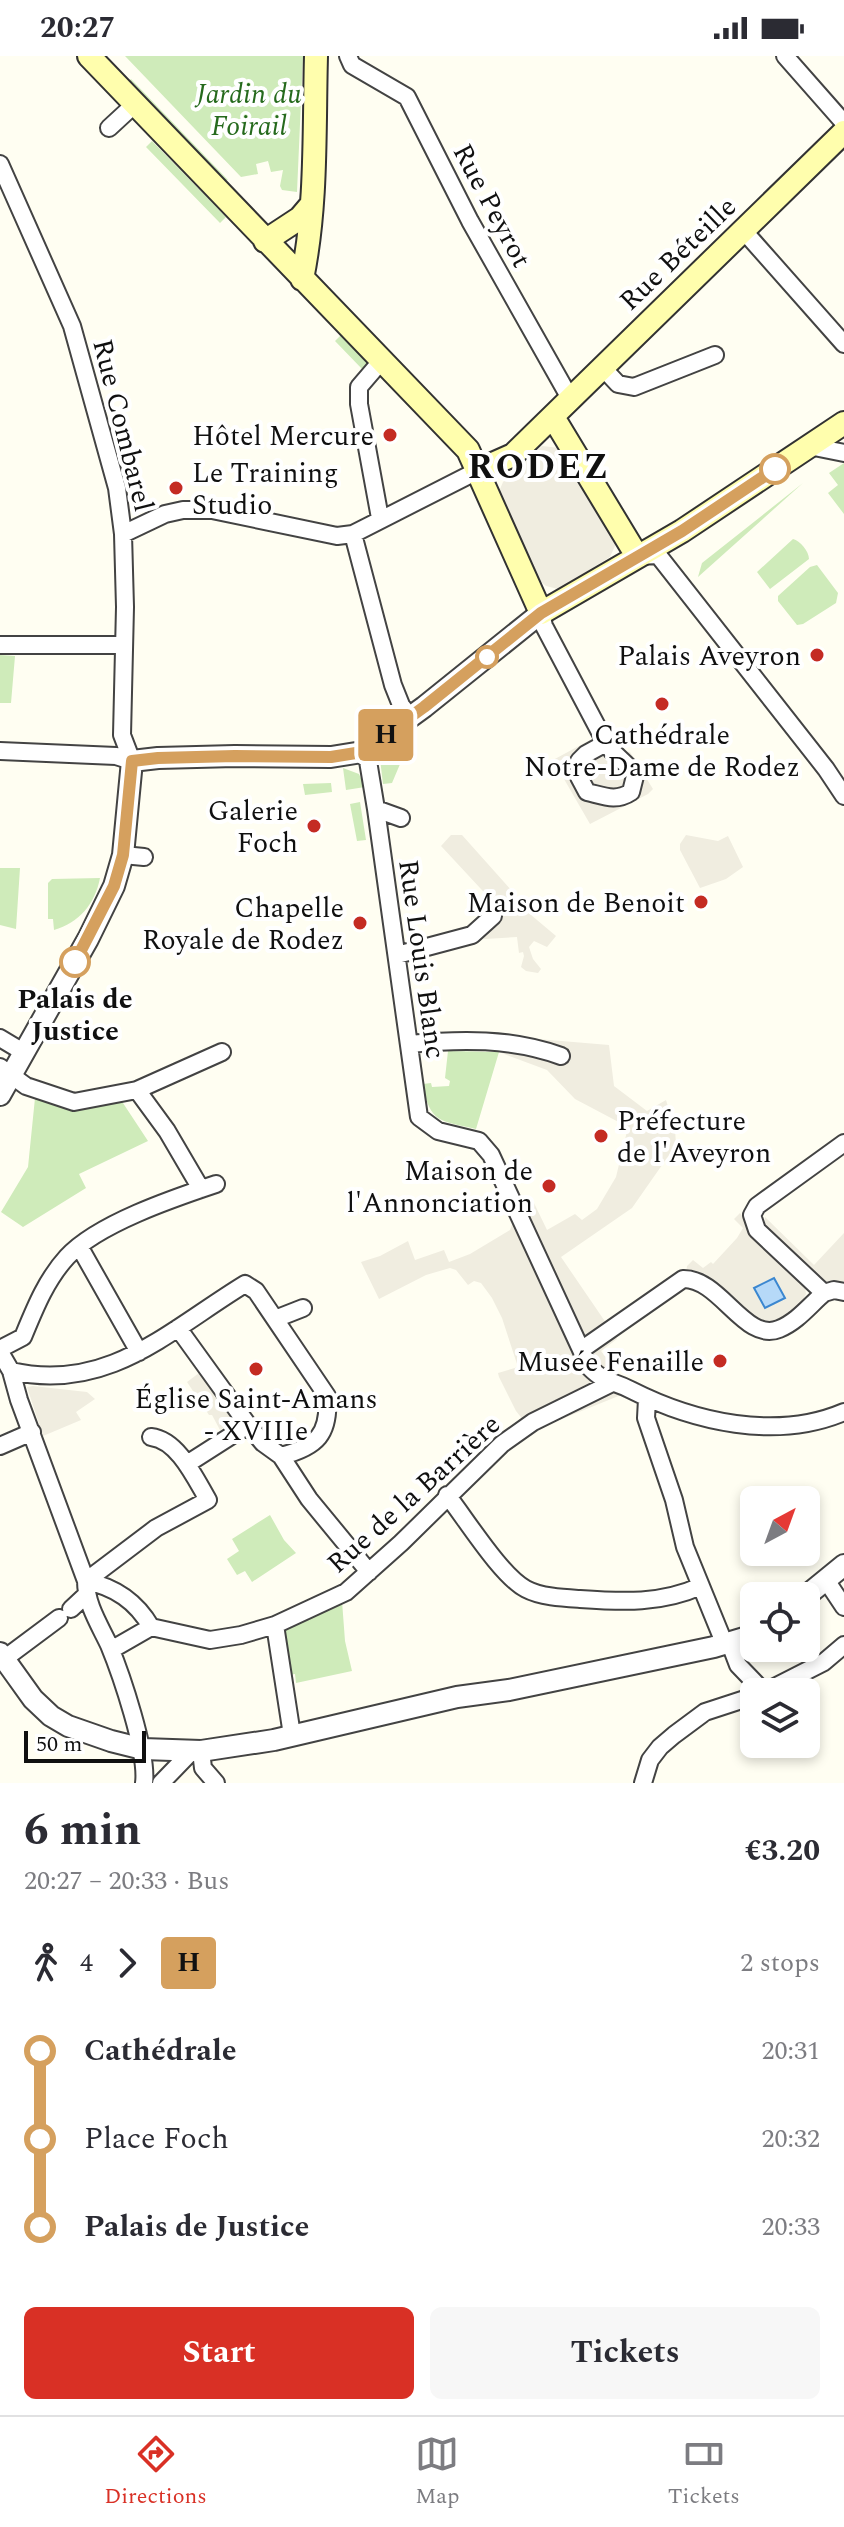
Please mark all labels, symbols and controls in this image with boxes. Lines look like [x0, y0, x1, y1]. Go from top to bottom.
text: 20:27 [40, 5, 115, 51]
park label: Jardin du Foirail [194, 73, 302, 148]
street label: Rue Peyrot [441, 136, 542, 276]
street label: Rue Béteille [609, 187, 747, 321]
street label: Rue Combarel [80, 335, 165, 516]
place label: Hôtel Mercure [192, 415, 374, 458]
marker: Hôtel Mercure [381, 426, 399, 444]
district label: RODEZ [468, 440, 610, 495]
place label: Le Training Studio [192, 452, 339, 527]
unlabelled marker [760, 454, 790, 484]
marker: Le Training Studio [167, 479, 185, 497]
place label: Palais Aveyron [618, 635, 801, 678]
unlabelled marker [476, 646, 498, 668]
marker: Palais Aveyron [808, 646, 826, 664]
marker: Cathédrale Notre-Dame de Rodez [653, 695, 671, 713]
line badge: H [360, 709, 412, 761]
text: H [374, 713, 398, 756]
place label: Cathédrale Notre-Dame de Rodez [524, 714, 800, 789]
place label: Galerie Foch [208, 790, 298, 865]
marker: Galerie Foch [305, 817, 323, 835]
street label: Rue Louis Blanc [386, 857, 457, 1062]
place label: Maison de Benoit [467, 882, 685, 925]
place label: Chapelle Royale de Rodez [142, 887, 344, 962]
marker: Maison de Benoit [692, 893, 710, 911]
marker: Chapelle Royale de Rodez [351, 914, 369, 932]
marker: Palais de Justice [60, 947, 90, 977]
place label: Palais de Justice [17, 978, 133, 1053]
place label: Préfecture de l'Aveyron [617, 1100, 771, 1175]
marker: Préfecture de l'Aveyron [592, 1127, 610, 1145]
place label: Maison de l'Annonciation [347, 1150, 533, 1225]
marker: Maison de l'Annonciation [540, 1177, 558, 1195]
place label: Musée Fenaille [517, 1341, 704, 1384]
marker: Musée Fenaille [711, 1352, 729, 1370]
marker: Église Saint-Amans - XVIIIe [247, 1360, 265, 1378]
place label: Église Saint-Amans - XVIIIe [134, 1378, 378, 1453]
street label: Rue de la Barrière [317, 1404, 511, 1584]
north arrow [740, 1486, 820, 1566]
map controls [740, 1486, 820, 1758]
button: locate [740, 1582, 820, 1662]
button: layers [740, 1678, 820, 1758]
scale bar [24, 1727, 146, 1763]
text: 50 m [36, 1728, 82, 1761]
text: 6 min [24, 1797, 141, 1864]
text: €3.20 [745, 1828, 820, 1874]
text: 20:27 – 20:33 · Bus [24, 1861, 229, 1901]
icon: walk [24, 1941, 68, 1985]
icon: forward [105, 1941, 149, 1985]
text: H [177, 1941, 200, 1984]
text: 4 [80, 1943, 93, 1983]
text: 2 stops [740, 1943, 820, 1983]
text: Cathédrale [84, 2028, 237, 2074]
text: 20:31 [761, 2031, 820, 2071]
text: Place Foch [84, 2116, 229, 2162]
text: 20:32 [761, 2119, 820, 2159]
text: Palais de Justice [84, 2204, 309, 2250]
text: 20:33 [761, 2207, 820, 2247]
button: Start [24, 2307, 414, 2399]
button: Tickets [430, 2307, 820, 2399]
tab: Directions [104, 2432, 207, 2513]
tab: Map [415, 2432, 460, 2513]
tab: Tickets [668, 2432, 740, 2513]

